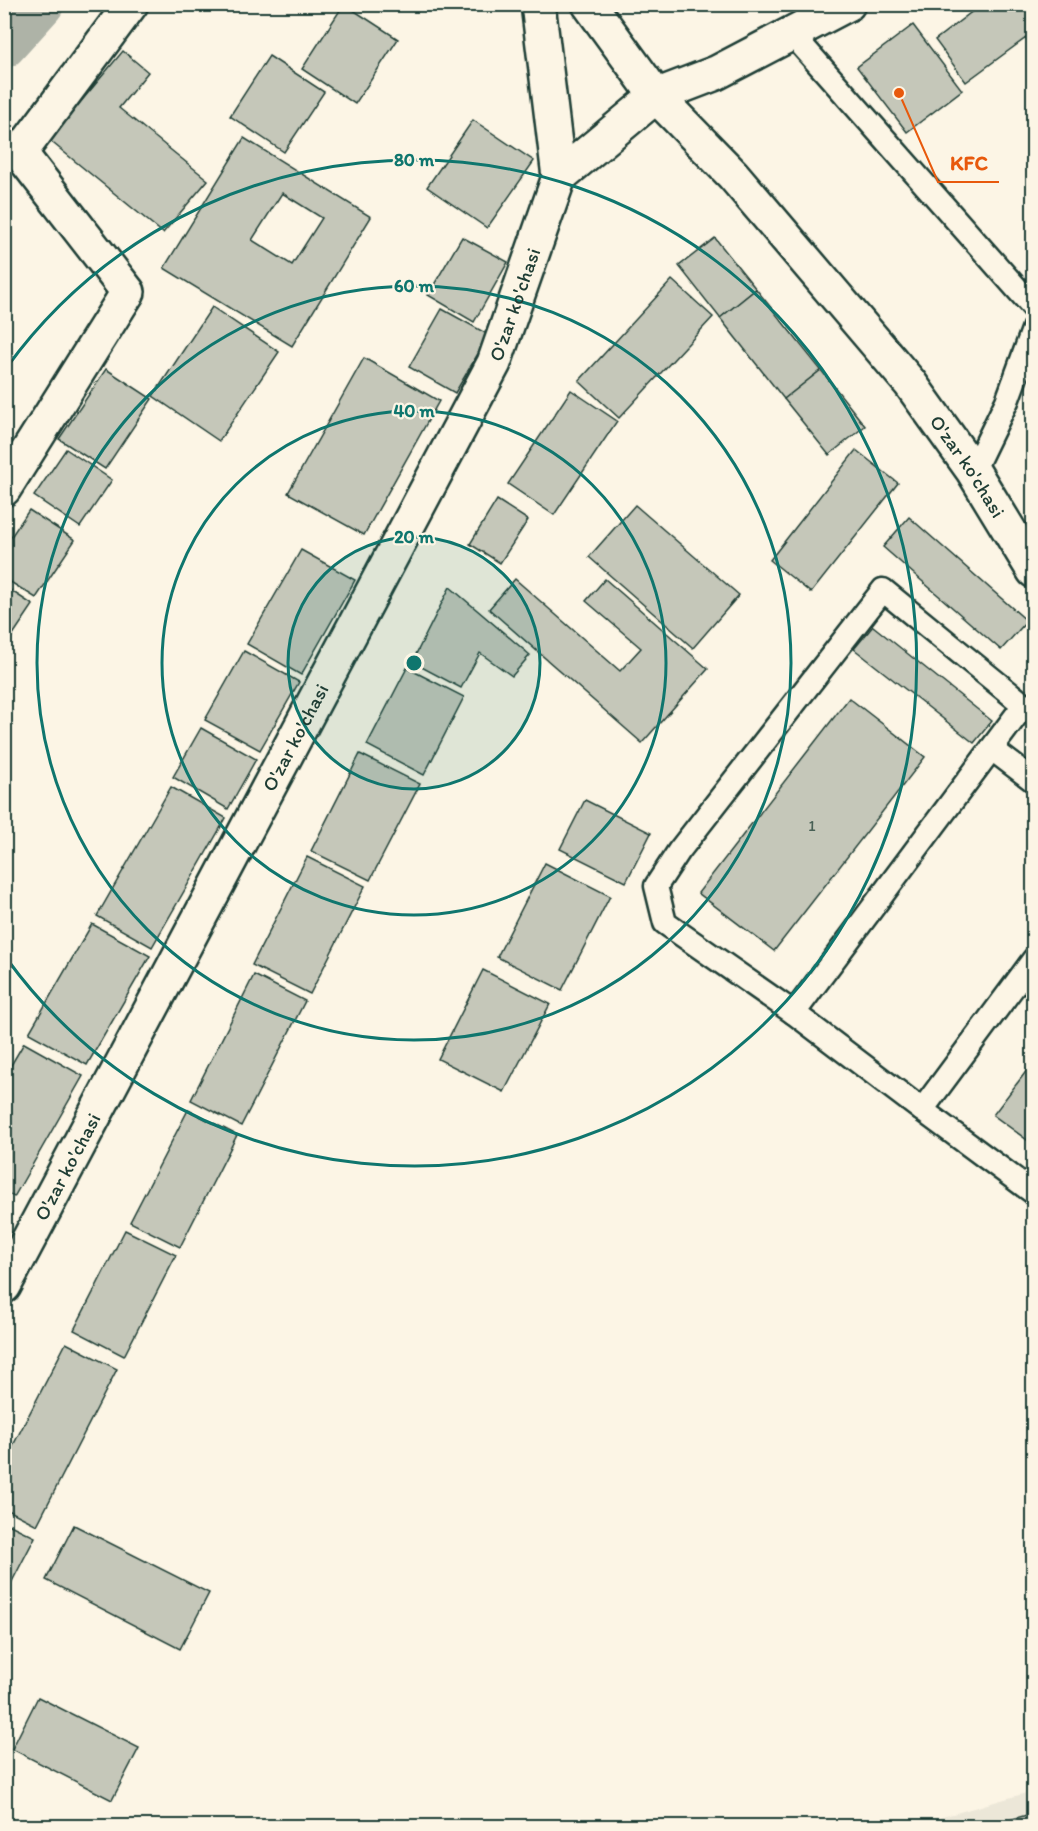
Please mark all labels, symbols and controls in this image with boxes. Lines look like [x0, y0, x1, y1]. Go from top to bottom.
callout: KFC [938, 143, 999, 182]
text: 80 m [394, 149, 435, 171]
text: KFC [950, 150, 988, 175]
street label: O'zar ko'chasi [484, 245, 545, 364]
text: 60 m [394, 275, 435, 297]
text: 40 m [393, 400, 435, 422]
street label: O'zar ko'chasi [925, 410, 1010, 522]
text: 20 m [394, 526, 435, 548]
centre of rings [404, 653, 424, 673]
street label: O'zar ko'chasi [257, 680, 334, 795]
house number: 1 [808, 816, 816, 835]
street label: O'zar ko'chasi [29, 1109, 106, 1225]

